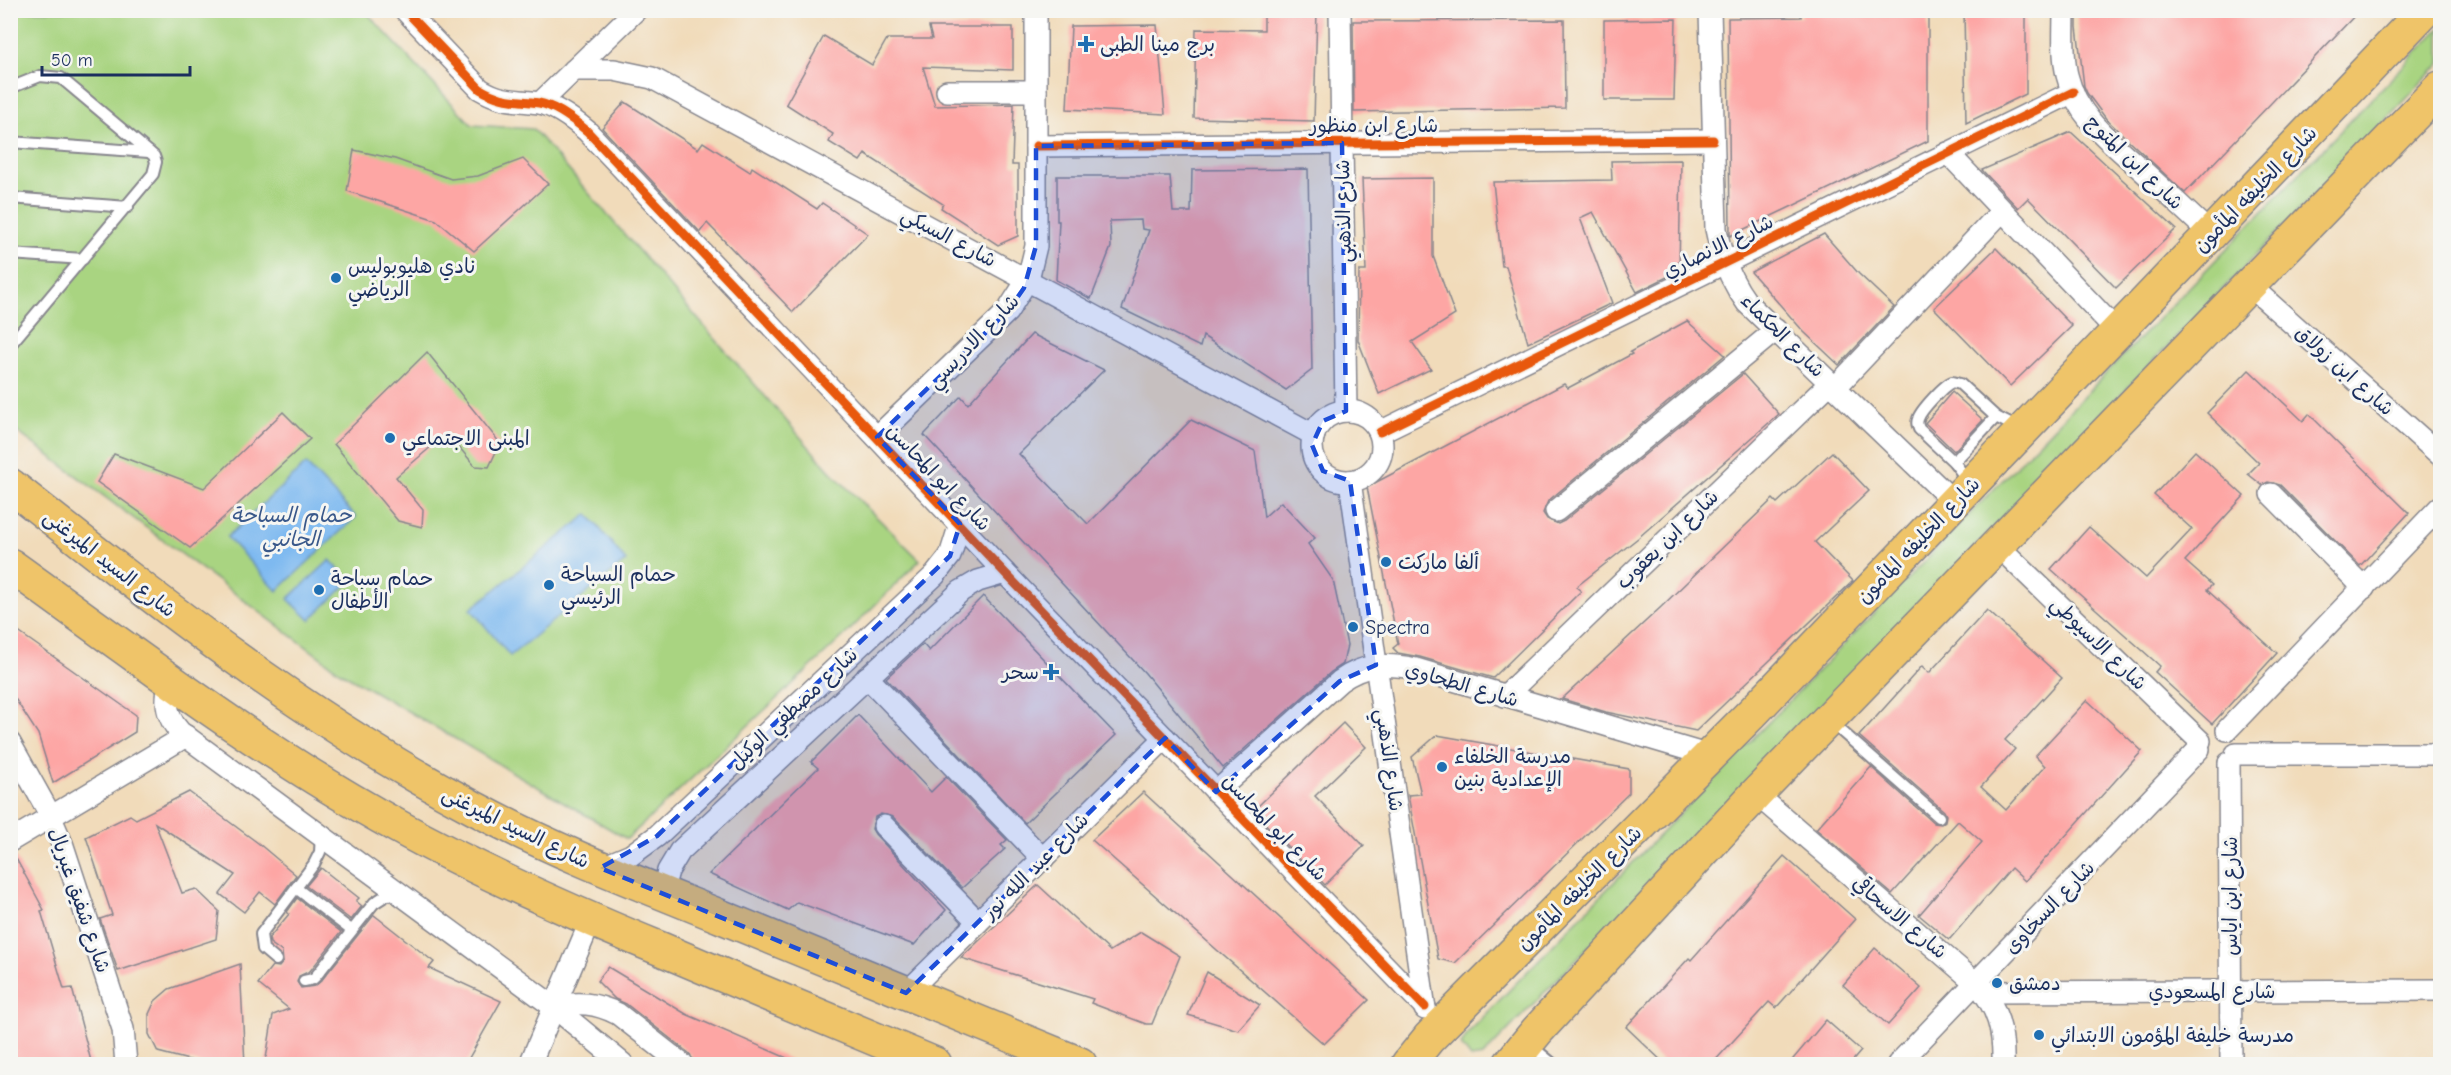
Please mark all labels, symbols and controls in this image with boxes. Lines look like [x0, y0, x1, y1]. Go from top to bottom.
place label: برج مينا الطبى [1100, 33, 1215, 58]
marker: برج مينا الطبى [1077, 35, 1095, 53]
scale bar [42, 39, 190, 77]
text: 50 m [51, 50, 93, 71]
street label: شارع ابن المتوج [2080, 110, 2188, 216]
street label: شارع ابن منظور [1308, 114, 1438, 139]
street label: شارع الخليفه المأمون [2189, 121, 2323, 259]
street label: شارع الذهبي [1331, 159, 1362, 263]
street label: شارع السبكي [895, 203, 1000, 277]
street label: شارع الانصاري [1659, 210, 1778, 286]
place label: نادي هليوبوليس الرياضي [348, 255, 475, 307]
marker: نادي هليوبوليس الرياضي [329, 271, 343, 285]
street label: شارع الحكماء [1735, 289, 1829, 383]
street label: شارع الادريسي [923, 290, 1028, 397]
street label: شارع ابن زولاق [2290, 320, 2398, 422]
street label: شارع ابو المحاسن [880, 419, 995, 537]
place label: المبنى الاجتماعي [402, 427, 530, 456]
marker: المبنى الاجتماعي [383, 431, 397, 445]
street label: شارع الخليفه المأمون [1852, 472, 1986, 610]
street label: شارع ابن يعقوب [1612, 485, 1724, 595]
water label: حمام السباحة الجانبي [231, 503, 352, 557]
street label: شارع السيد الميرغنى [38, 505, 180, 624]
place label: ألفا ماركت [1398, 551, 1479, 574]
marker: ألفا ماركت [1379, 555, 1393, 569]
place label: حمام السباحة الرئيسي [561, 563, 675, 615]
place label: حمام سباحة الأطفال [331, 567, 433, 613]
marker: حمام السباحة الرئيسي [542, 578, 556, 592]
marker: حمام سباحة الأطفال [312, 583, 326, 597]
street label: شارع الاسيوطي [2042, 592, 2151, 699]
place label: Spectra [1365, 616, 1430, 639]
marker: Spectra [1346, 620, 1360, 634]
street label: شارع مصطفي الوكيل [724, 643, 866, 778]
street label: شارع الطحاوي [1402, 657, 1521, 714]
place label: سحر [1000, 661, 1039, 684]
marker: سحر [1044, 665, 1058, 679]
street label: شارع الذهبي [1365, 707, 1408, 814]
place label: مدرسة الخلفاء الإعدادية بنين [1454, 745, 1571, 792]
marker: مدرسة الخلفاء الإعدادية بنين [1435, 760, 1449, 774]
street label: شارع ابو المحاسن [1216, 769, 1331, 887]
street label: شارع السيد الميرغنى [438, 782, 593, 875]
street label: شارع عبد الله نور [977, 808, 1095, 926]
street label: شارع الخليفه المأمون [1512, 821, 1648, 957]
street label: شارع شفيق غبريال [42, 825, 115, 976]
street label: شارع ابن اياس [2219, 836, 2244, 956]
street label: شارع السخاوى [1999, 856, 2101, 960]
street label: شارع الاسحاقي [1846, 870, 1953, 965]
place label: دمشق [2009, 972, 2061, 995]
marker: دمشق [1990, 976, 2004, 990]
street label: شارع المسعودي [2148, 980, 2276, 1006]
place label: مدرسة خليفة المؤمون الابتدائي [2051, 1024, 2294, 1053]
marker: مدرسة خليفة المؤمون الابتدائي [2032, 1028, 2046, 1042]

